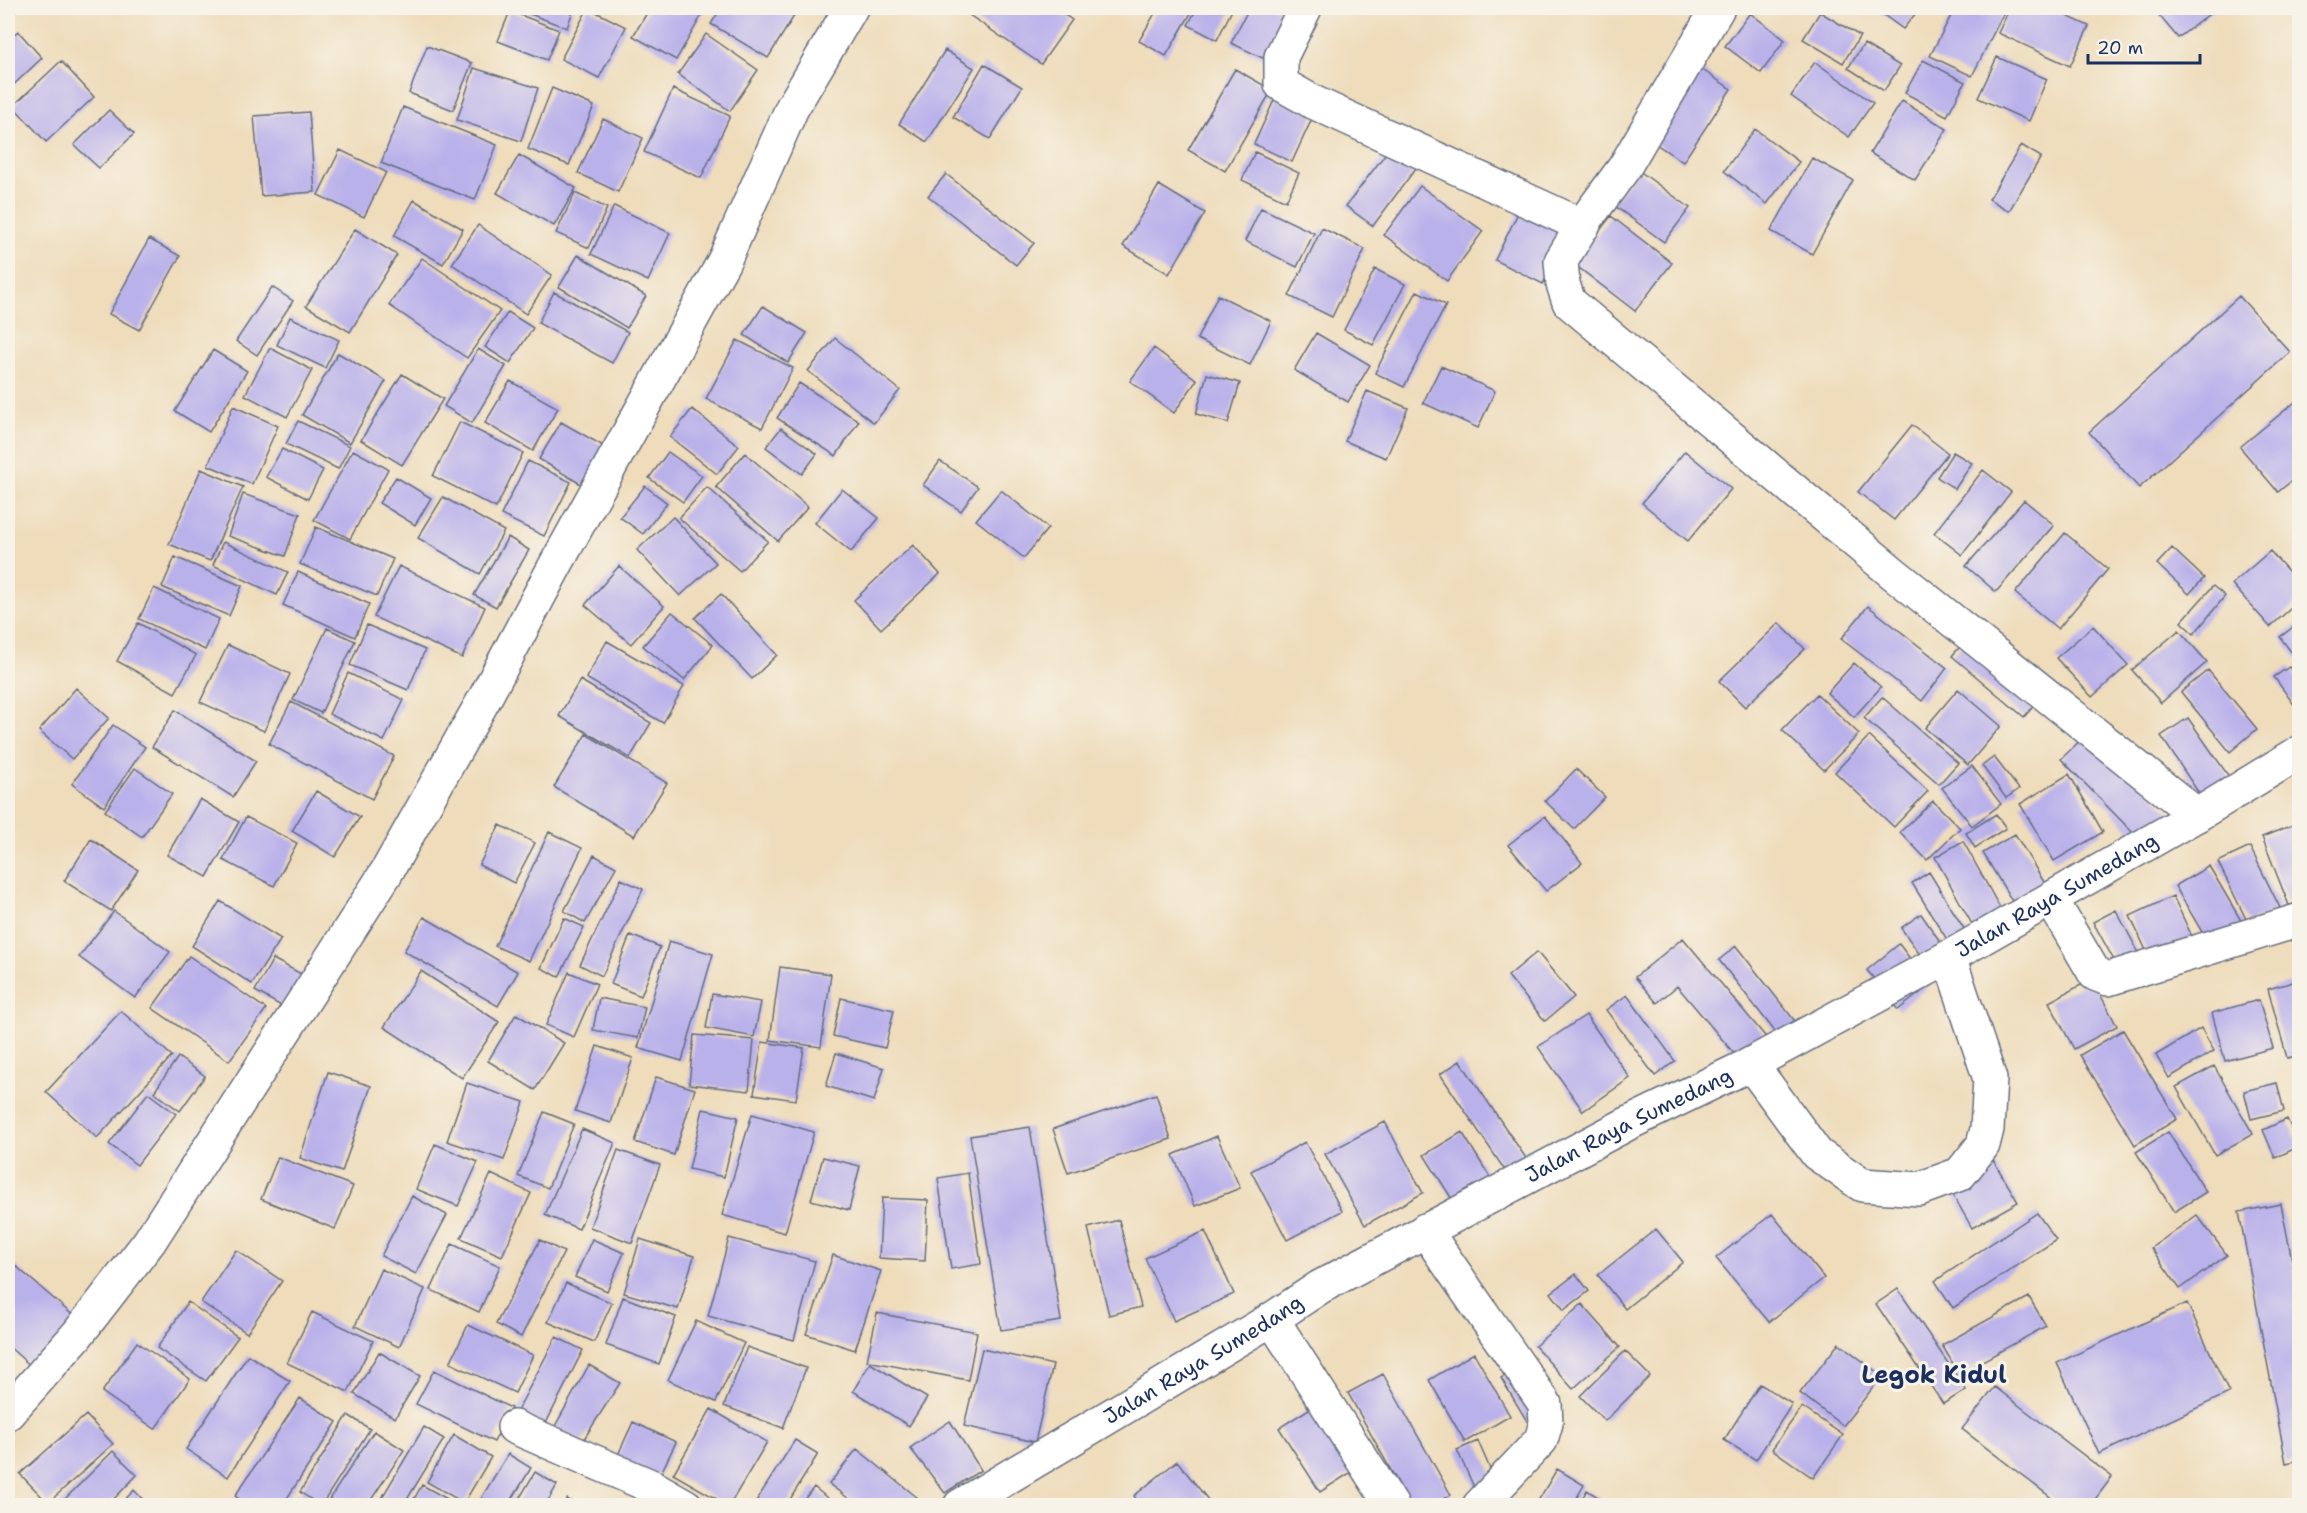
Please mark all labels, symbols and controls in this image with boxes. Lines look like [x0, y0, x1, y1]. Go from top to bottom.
scale bar [2088, 27, 2200, 65]
text: 20 m [2097, 36, 2143, 60]
street label: Jalan Raya Sumedang [1951, 826, 2163, 964]
street label: Jalan Raya Sumedang [1520, 1061, 1737, 1190]
street label: Jalan Raya Sumedang [1098, 1288, 1309, 1431]
district label: Legok Kidul [1861, 1359, 2007, 1391]

